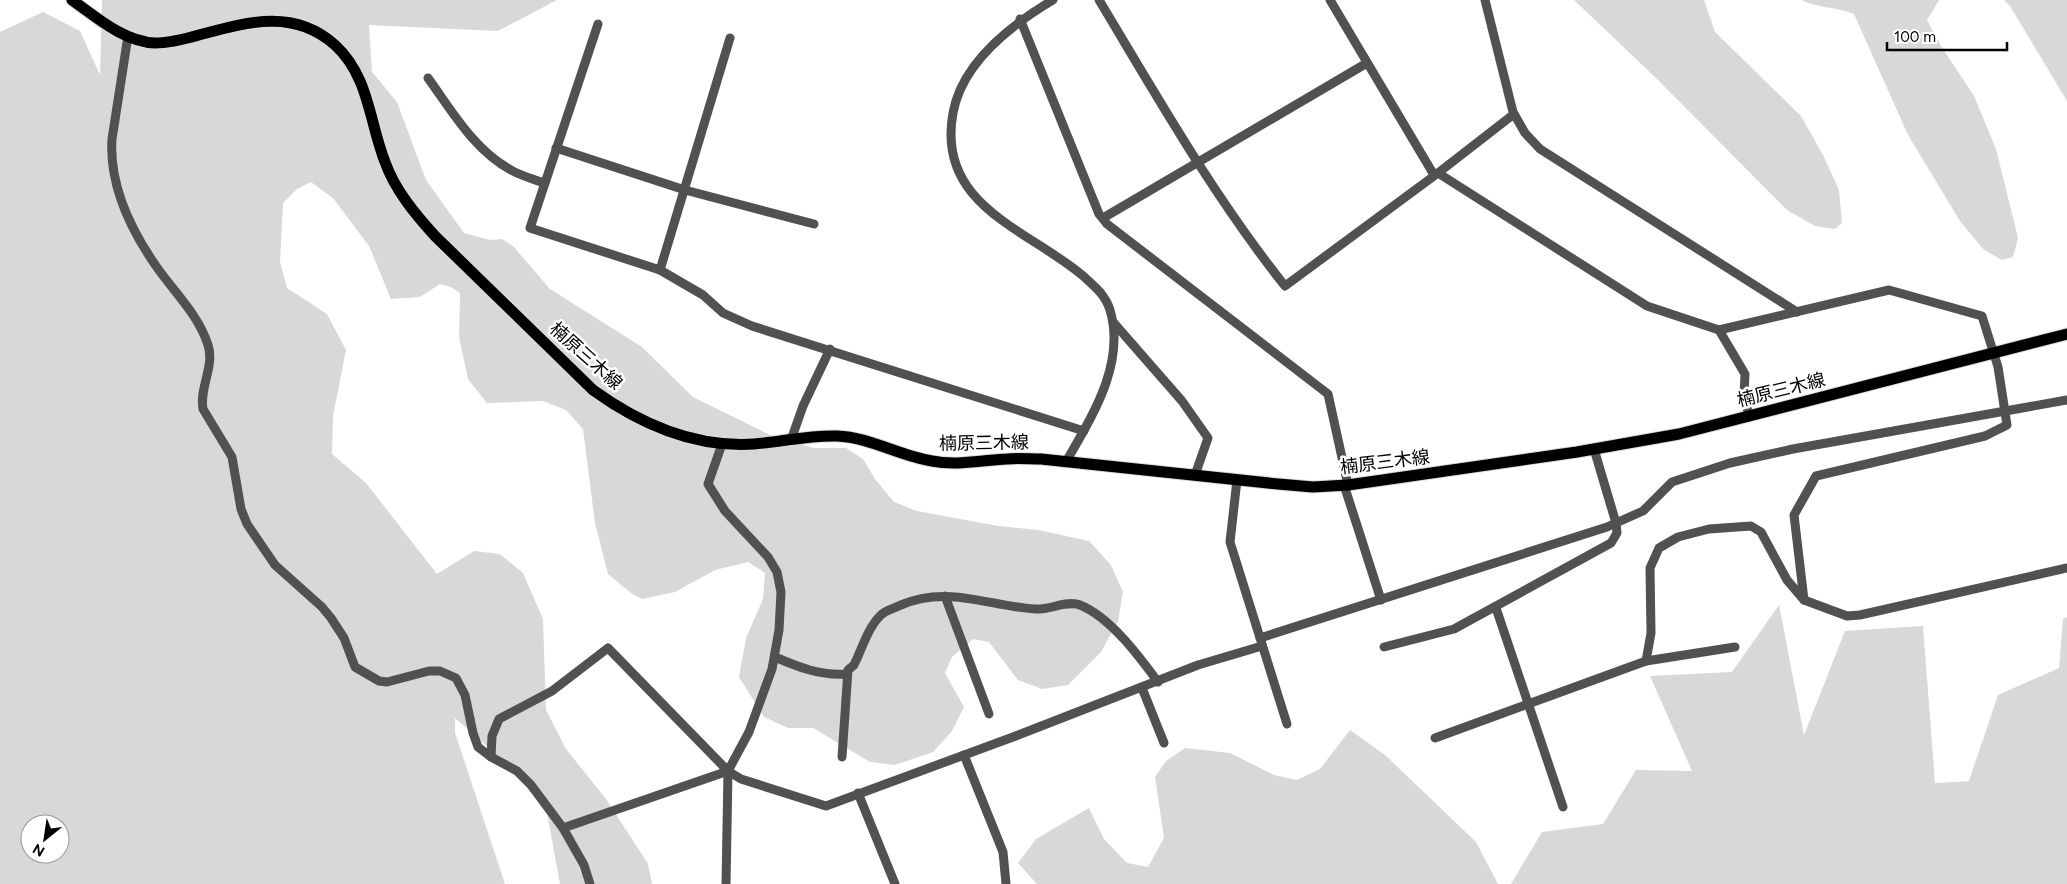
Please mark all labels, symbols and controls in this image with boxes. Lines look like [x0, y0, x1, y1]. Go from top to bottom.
scale bar [1887, 20, 2007, 52]
text: 100 m [1894, 28, 1936, 46]
street label: 楠原三木線 [545, 318, 627, 394]
street label: 楠原三木線 [1735, 368, 1827, 412]
street label: 楠原三木線 [939, 431, 1029, 455]
street label: 楠原三木線 [1339, 446, 1431, 478]
north arrow [20, 814, 70, 864]
text: N [30, 840, 48, 860]

